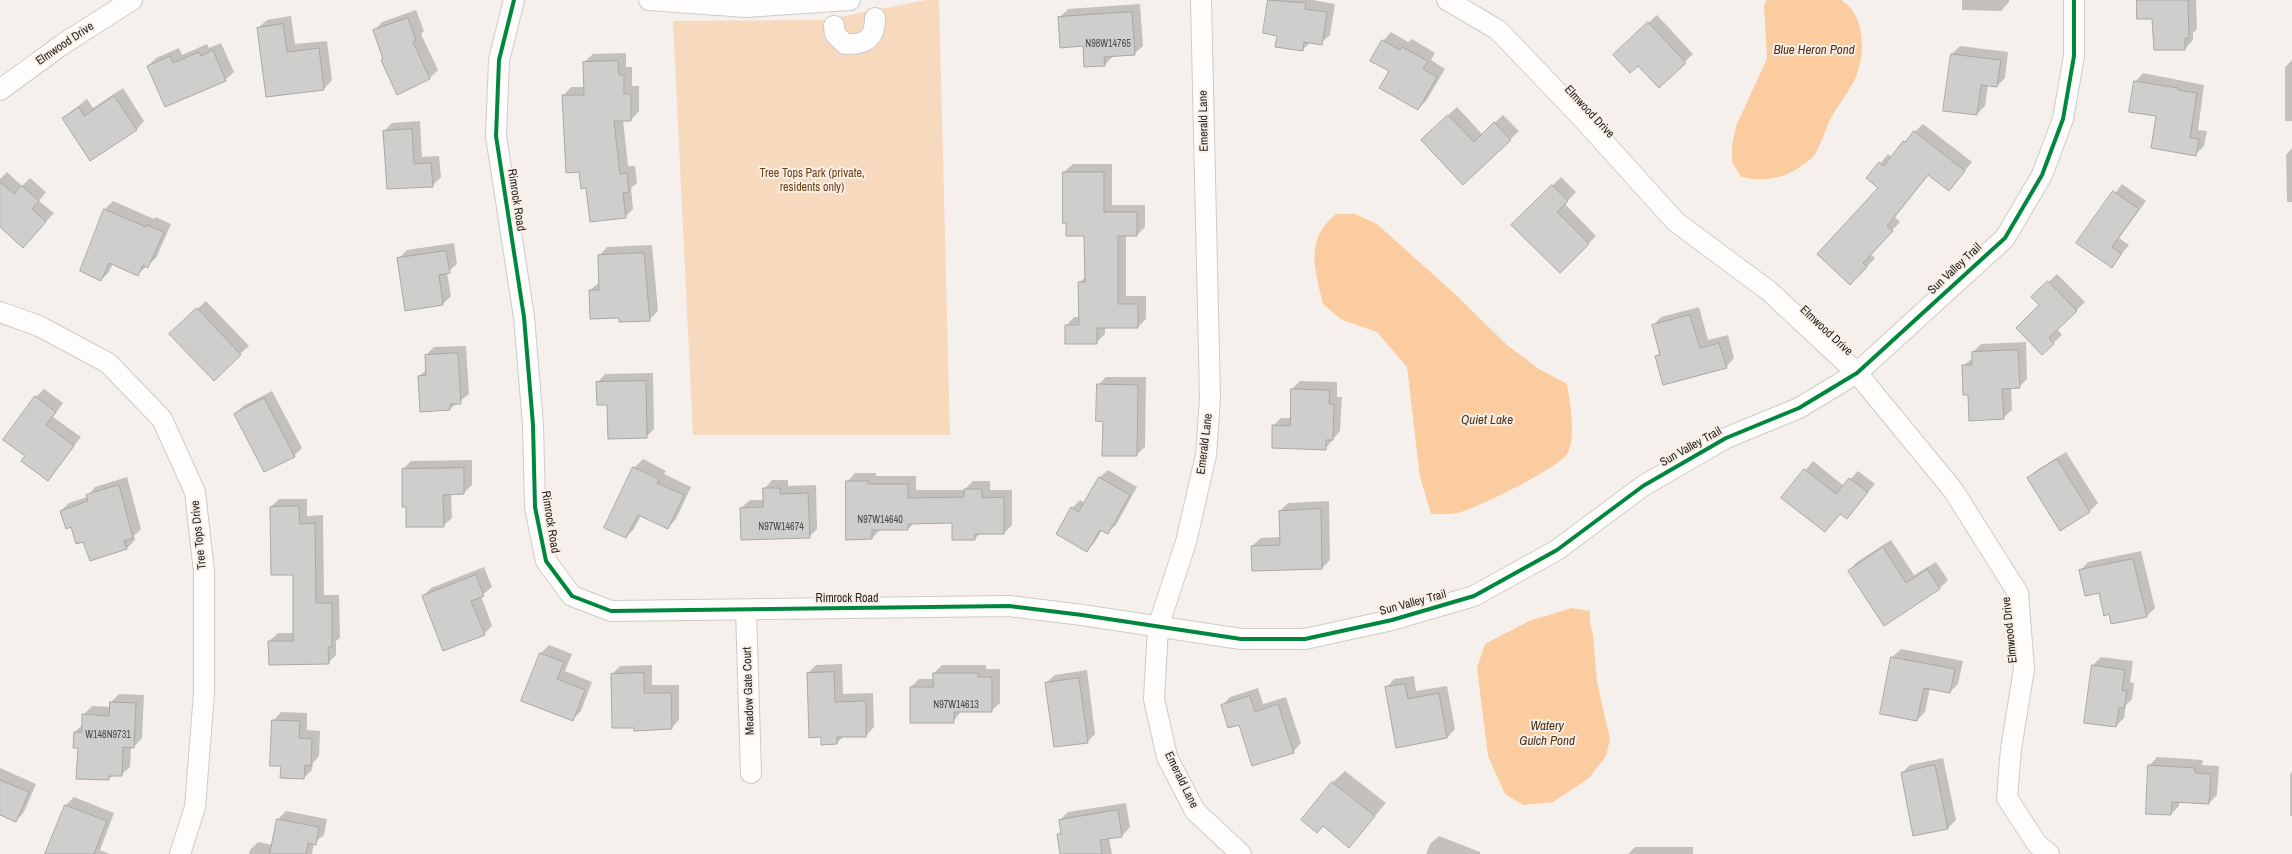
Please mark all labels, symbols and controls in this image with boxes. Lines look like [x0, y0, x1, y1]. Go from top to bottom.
street label: Elmwood Drive [33, 19, 97, 69]
house number: N98W14765 [1085, 38, 1131, 50]
water label: Blue Heron Pond [1773, 43, 1855, 59]
street label: Elmwood Drive [1561, 83, 1617, 141]
street label: Emerald Lane [1196, 90, 1212, 152]
park label: Tree Tops Park (private, residents only) [759, 167, 865, 195]
street label: Rimrock Road [504, 168, 528, 232]
street label: Sun Valley Trail [1925, 240, 1985, 298]
street label: Elmwood Drive [1797, 303, 1855, 359]
street label: Emerald Lane [1194, 413, 1216, 475]
water label: Quiet Lake [1461, 413, 1513, 429]
street label: Sun Valley Trail [1658, 424, 1724, 470]
street label: Rimrock Road [538, 490, 562, 554]
street label: Tree Tops Drive [188, 500, 210, 570]
house number: N97W14640 [857, 514, 903, 526]
house number: N97W14674 [758, 521, 804, 533]
street label: Sun Valley Trail [1378, 587, 1448, 619]
street label: Rimrock Road [816, 592, 878, 606]
street label: Elmwood Drive [1999, 596, 2021, 664]
street label: Meadow Gate Court [740, 647, 758, 735]
house number: N97W14613 [933, 699, 979, 711]
water label: Watery Gulch Pond [1519, 719, 1575, 750]
house number: W148N9731 [85, 729, 131, 741]
street label: Emerald Lane [1161, 749, 1201, 811]

